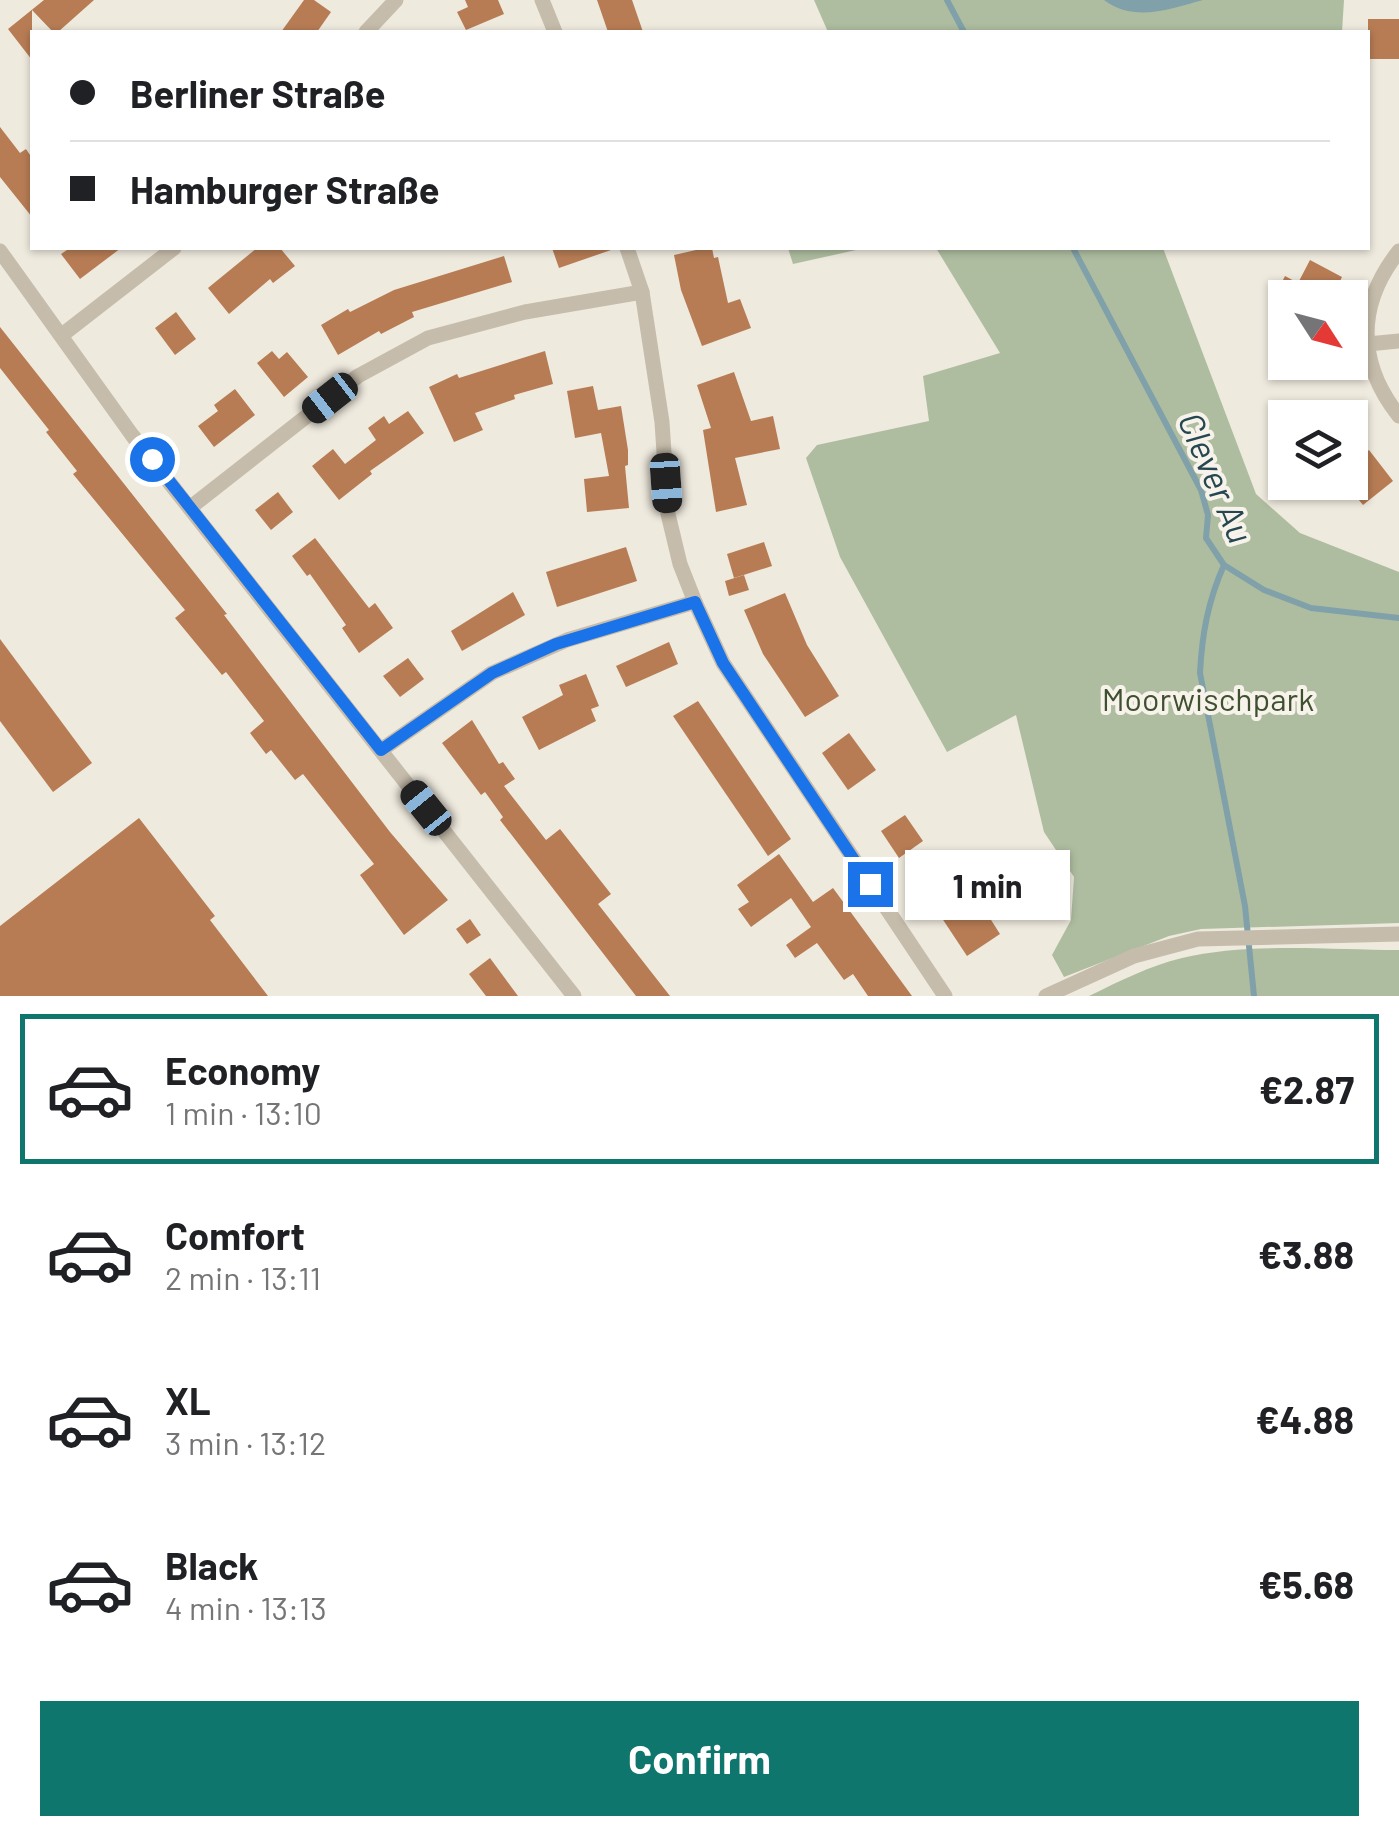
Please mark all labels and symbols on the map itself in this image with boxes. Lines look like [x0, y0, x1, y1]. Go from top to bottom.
north arrow [1268, 280, 1368, 380]
car [297, 368, 363, 428]
water label: Clever Au [1171, 406, 1263, 549]
route start [130, 437, 175, 482]
car [649, 452, 683, 514]
park label: Moorwischpark [1102, 679, 1314, 717]
car [395, 775, 457, 841]
callout: 1 min [905, 849, 1070, 919]
route end [848, 862, 893, 907]

